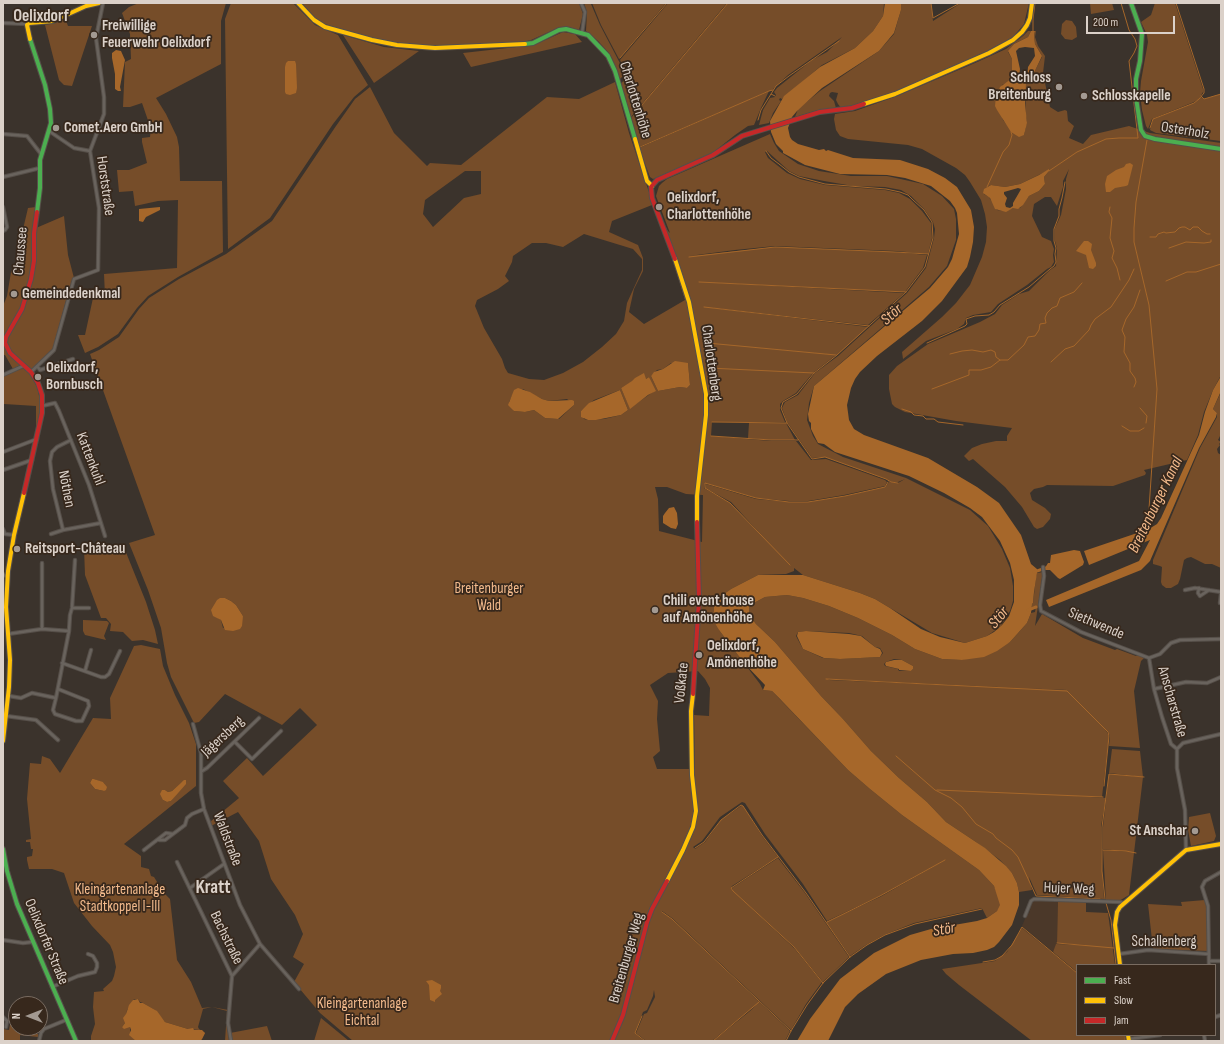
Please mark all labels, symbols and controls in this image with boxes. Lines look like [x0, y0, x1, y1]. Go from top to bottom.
district label: Oelixdorf [13, 7, 69, 27]
scale bar [1088, 8, 1177, 34]
text: 200 m [1093, 15, 1118, 30]
place label: Freiwillige Feuerwehr Oelixdorf [102, 17, 210, 52]
marker: Freiwillige Feuerwehr Oelixdorf [89, 30, 99, 40]
street label: Charlottenhöhe [615, 59, 655, 141]
place label: Schloss Breitenburg [988, 69, 1051, 104]
marker: Schloss Breitenburg [1054, 82, 1064, 92]
place label: Schlosskapelle [1092, 87, 1171, 105]
marker: Schlosskapelle [1079, 91, 1089, 101]
street label: Osterholz [1160, 118, 1210, 144]
place label: Comet.Aero GmbH [64, 119, 163, 137]
marker: Comet.Aero GmbH [51, 123, 61, 133]
street label: Horststraße [92, 155, 118, 217]
place label: Oelixdorf, Charlottenhöhe [667, 189, 751, 224]
marker: Oelixdorf, Charlottenhöhe [654, 202, 664, 212]
street label: Chaussee [10, 226, 32, 276]
place label: Gemeindedenkmal [22, 285, 120, 303]
marker: Gemeindedenkmal [9, 289, 19, 299]
water label: Stör [877, 300, 907, 330]
street label: Charlottenberg [697, 324, 725, 402]
place label: Oelixdorf, Bornbusch [46, 359, 103, 394]
marker: Oelixdorf, Bornbusch [33, 372, 43, 382]
street label: Kattenkuhl [72, 430, 108, 488]
water label: Breitenburger Kanal [1124, 454, 1188, 556]
street label: Nöthen [54, 469, 78, 509]
place label: Reitsport-Château [25, 540, 125, 558]
marker: Reitsport-Château [12, 544, 22, 554]
park label: Breitenburger Wald [454, 580, 524, 615]
place label: Chili event house auf Amönenhöhe [663, 592, 754, 627]
water label: Stör [984, 603, 1014, 633]
street label: Siethwende [1065, 604, 1127, 644]
marker: Chili event house auf Amönenhöhe [650, 605, 660, 615]
place label: Oelixdorf, Amönenhöhe [707, 637, 777, 672]
marker: Oelixdorf, Amönenhöhe [694, 650, 704, 660]
street label: Voßkate [671, 662, 693, 704]
street label: Anscharstraße [1153, 664, 1191, 740]
street label: Jägersberg [198, 713, 248, 761]
street label: Waldstraße [209, 809, 245, 869]
place label: St Anschar [1129, 822, 1187, 840]
marker: St Anschar [1190, 826, 1200, 836]
district label: Kratt [195, 877, 231, 899]
street label: Hujer Weg [1043, 879, 1095, 899]
park label: Kleingartenanlage Stadtkoppel I-III [75, 881, 165, 916]
street label: Oelixdorfer Straße [20, 896, 72, 988]
street label: Bachstraße [205, 908, 247, 968]
street label: Breitenburger Weg [606, 911, 648, 1005]
water label: Stör [931, 919, 957, 941]
street label: Schallenberg [1132, 933, 1196, 951]
legend [1076, 964, 1216, 1036]
text: Fast [1114, 973, 1131, 988]
text: Slow [1114, 993, 1133, 1008]
park label: Kleingartenanlage Eichtal [317, 995, 407, 1030]
north arrow [8, 996, 48, 1036]
text: N [10, 1013, 23, 1019]
text: Jam [1114, 1013, 1129, 1028]

